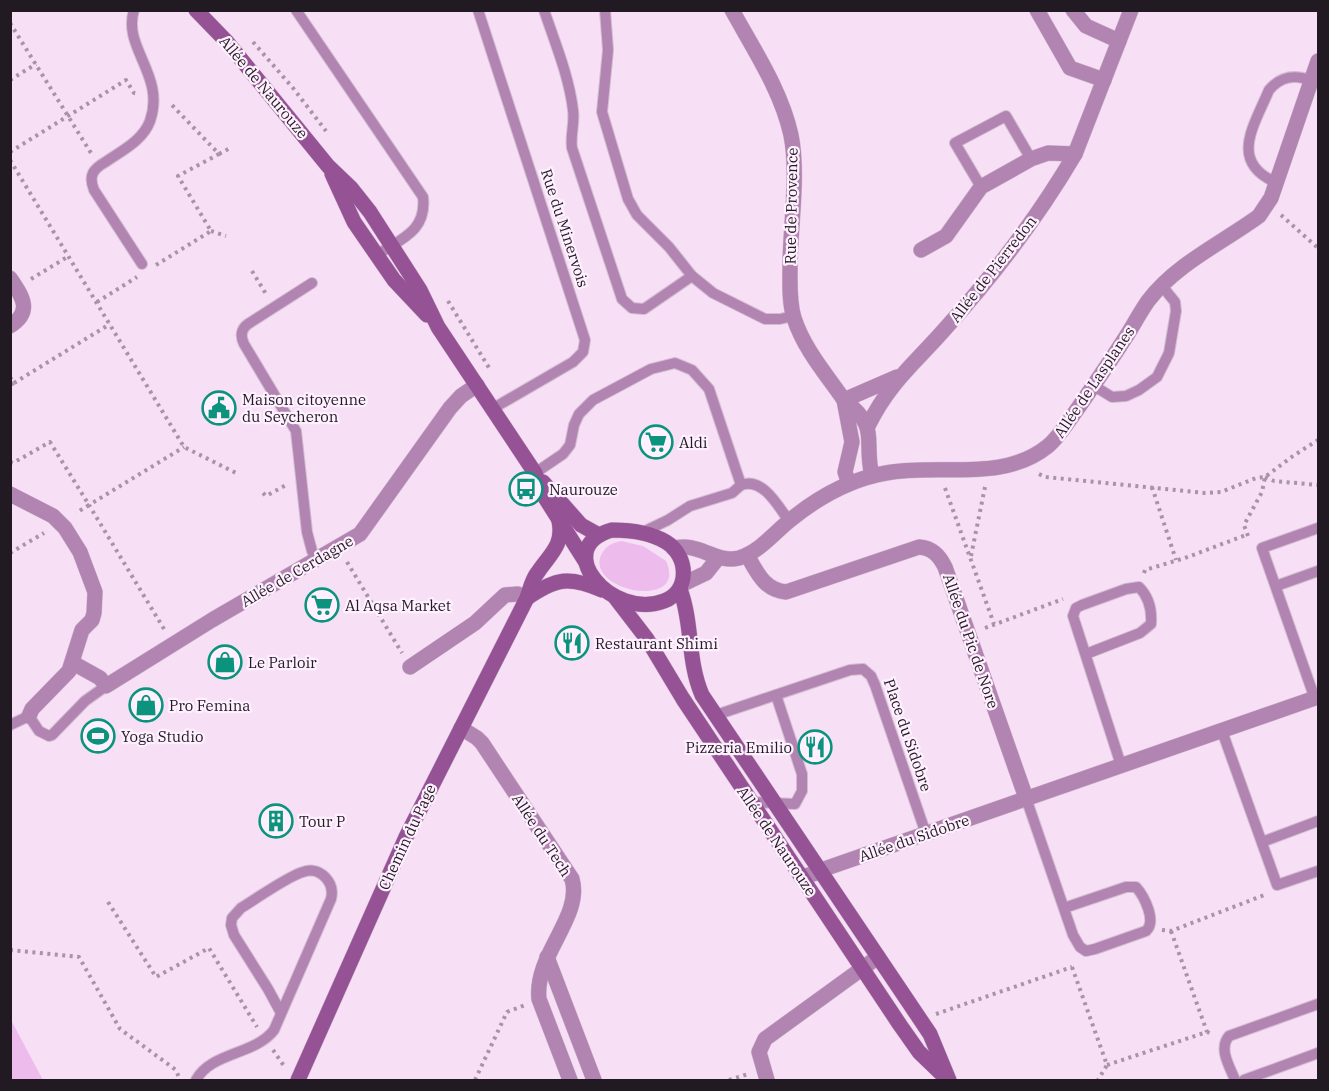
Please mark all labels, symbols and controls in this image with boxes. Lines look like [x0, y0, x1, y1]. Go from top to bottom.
street label: Allée de Naurouze [216, 32, 312, 142]
street label: Rue de Provence [780, 147, 802, 265]
street label: Rue du Minervois [537, 166, 593, 290]
street label: Allée de Pierredon [945, 212, 1041, 326]
street label: Allée de Lasplanes [1050, 323, 1138, 441]
public building icon: Maison citoyenne du Seycheron [201, 390, 237, 426]
place label: Maison citoyenne du Seycheron [242, 390, 366, 426]
supermarket icon: Aldi [638, 424, 674, 460]
place label: Aldi [679, 433, 708, 452]
bus stop icon: Naurouze [508, 471, 544, 507]
place label: Naurouze [549, 480, 618, 499]
street label: Allée de Cerdagne [237, 531, 357, 611]
street label: Allée du Pic de Nore [939, 571, 1003, 711]
supermarket icon: Al Aqsa Market [304, 587, 340, 623]
place label: Al Aqsa Market [345, 596, 451, 615]
restaurant icon: Restaurant Shimi [554, 625, 590, 661]
place label: Restaurant Shimi [595, 634, 718, 653]
shop icon: Le Parloir [207, 644, 243, 680]
place label: Le Parloir [248, 653, 317, 672]
street label: Place du Sidobre [880, 676, 936, 794]
shop icon: Pro Femina [128, 687, 164, 723]
place label: Pro Femina [169, 696, 250, 715]
sports icon: Yoga Studio [80, 718, 116, 754]
place label: Yoga Studio [121, 727, 203, 746]
restaurant icon: Pizzeria Emilio [797, 729, 833, 765]
place label: Pizzeria Emilio [685, 738, 792, 757]
street label: Chemin du Page [374, 781, 440, 893]
street label: Allée de Naurouze [733, 783, 821, 899]
street label: Allée du Tech [508, 790, 576, 880]
building icon: Tour P [258, 803, 294, 839]
street label: Allée du Sidobre [856, 810, 972, 866]
place label: Tour P [299, 812, 345, 831]

